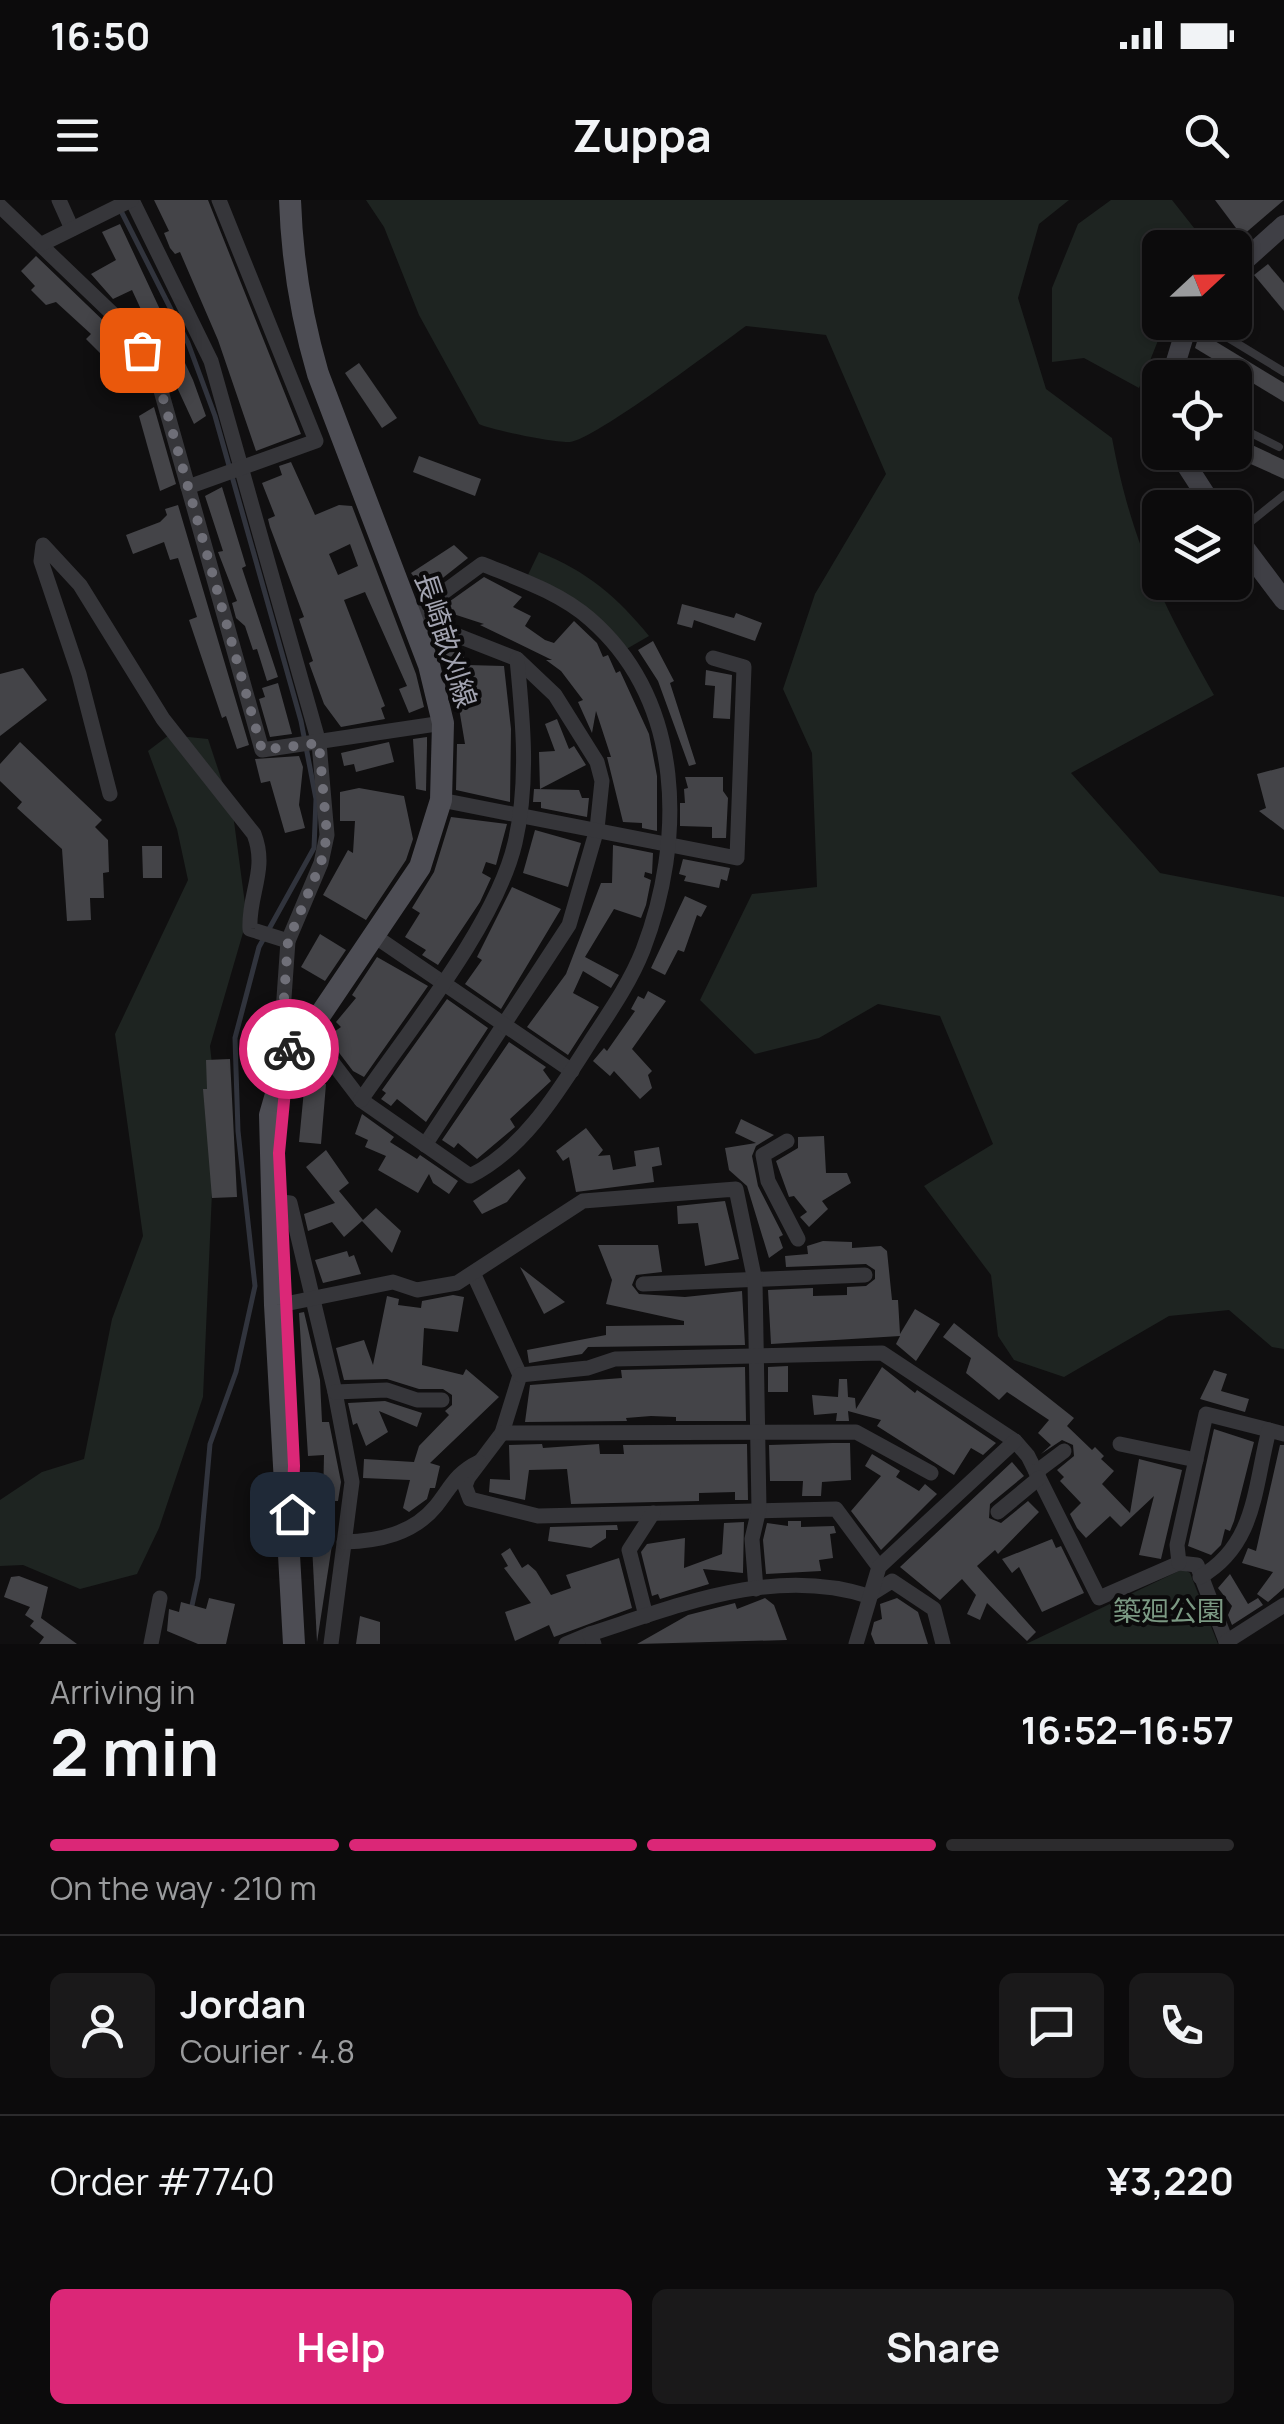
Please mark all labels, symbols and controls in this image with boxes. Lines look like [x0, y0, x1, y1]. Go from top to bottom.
text: 16:50 [50, 9, 151, 61]
text: Zuppa [572, 104, 712, 166]
icon: menu [50, 108, 105, 163]
icon: search [1179, 108, 1234, 163]
north arrow [1142, 230, 1252, 340]
map controls [1142, 230, 1252, 600]
pin [100, 308, 185, 393]
icon: bag [115, 323, 170, 378]
button: locate [1142, 360, 1252, 470]
button: layers [1142, 490, 1252, 600]
street label: 長崎畝刈線 [407, 567, 487, 712]
courier [239, 999, 339, 1099]
icon: bike [262, 1022, 317, 1077]
pin [250, 1472, 335, 1557]
icon: home [265, 1487, 320, 1542]
park label: 築廻公園 [1113, 1591, 1225, 1629]
text: Arriving in [50, 1670, 195, 1714]
text: 16:52–16:57 [1021, 1703, 1234, 1755]
text: 2 min [50, 1707, 219, 1796]
text: On the way · 210 m [50, 1866, 317, 1910]
button: person [50, 1973, 155, 2078]
button: chat [999, 1973, 1104, 2078]
button: phone [1129, 1973, 1234, 2078]
text: Jordan [180, 1977, 306, 2029]
text: Courier · 4.8 [180, 2029, 355, 2073]
text: Order #7740 [50, 2154, 275, 2206]
text: ¥3,220 [1107, 2154, 1234, 2206]
button: Help [50, 2289, 632, 2404]
button: Share [652, 2289, 1234, 2404]

